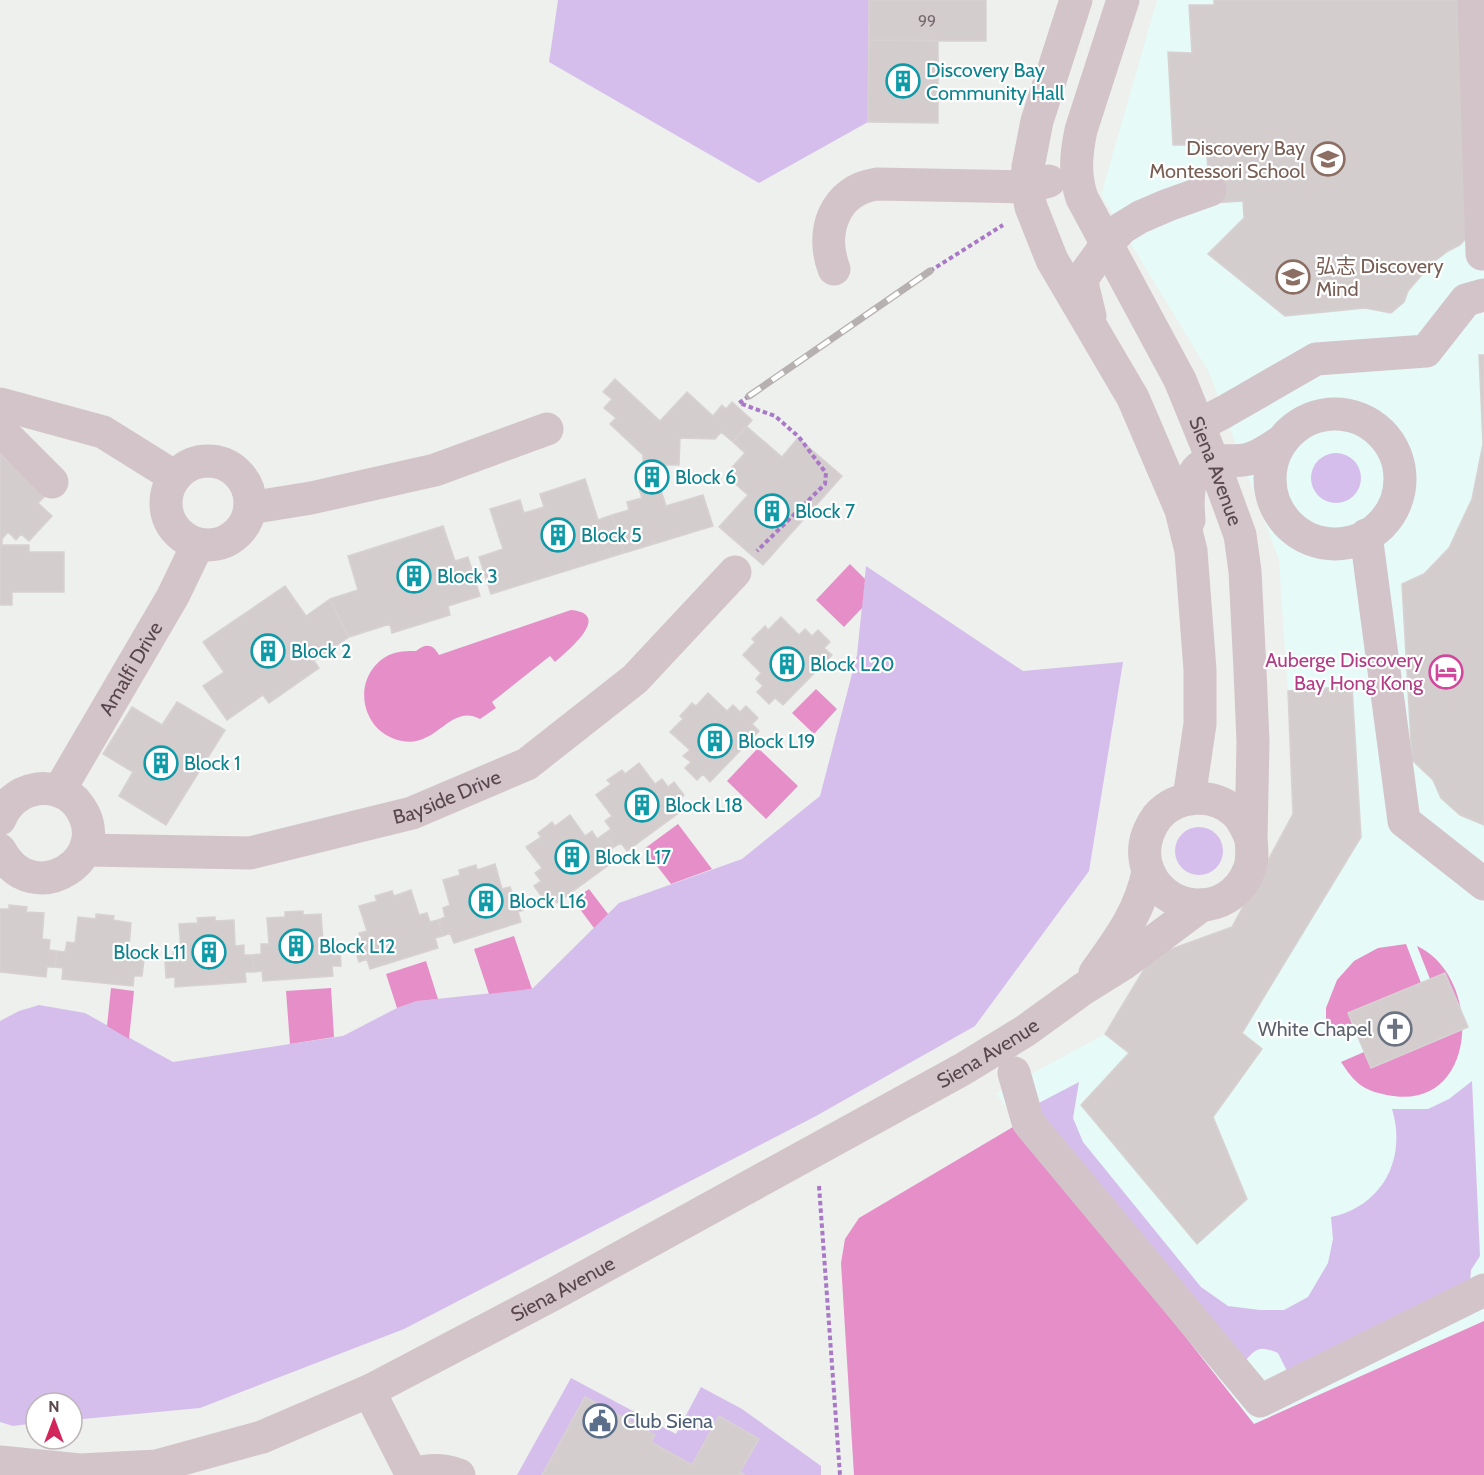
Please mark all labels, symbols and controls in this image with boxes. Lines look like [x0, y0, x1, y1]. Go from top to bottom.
house number: 99 [918, 11, 936, 30]
place label: Discovery Bay Community Hall [926, 58, 1065, 105]
building icon: Discovery Bay Community Hall [885, 63, 921, 99]
place label: Discovery Bay Montessori School [1149, 136, 1305, 183]
school or university icon: Discovery Bay Montessori School [1310, 141, 1346, 177]
place label: 弘志 Discovery Mind [1316, 254, 1444, 301]
school or university icon: 弘志 Discovery Mind [1275, 259, 1311, 295]
street label: Siena Avenue [1184, 413, 1247, 529]
building icon: Block 6 [634, 459, 670, 495]
place label: Block 6 [675, 465, 736, 489]
building icon: Block 7 [754, 493, 790, 529]
place label: Block 7 [795, 499, 855, 523]
building icon: Block 5 [540, 517, 576, 553]
place label: Block 5 [581, 523, 642, 547]
building icon: Block 3 [396, 558, 432, 594]
place label: Block 3 [437, 564, 498, 588]
street label: Amalfi Drive [94, 617, 167, 720]
building icon: Block 2 [250, 633, 286, 669]
place label: Block 2 [291, 639, 351, 663]
building icon: Block L20 [769, 646, 805, 682]
place label: Auberge Discovery Bay Hong Kong [1265, 648, 1424, 695]
place label: Block L20 [810, 652, 894, 676]
hotel icon: Auberge Discovery Bay Hong Kong [1428, 654, 1464, 690]
building icon: Block L19 [697, 723, 733, 759]
place label: Block L19 [738, 729, 815, 753]
building icon: Block 1 [143, 745, 179, 781]
place label: Block 1 [184, 751, 241, 775]
street label: Bayside Drive [391, 765, 504, 829]
building icon: Block L18 [624, 787, 660, 823]
place label: Block L18 [665, 793, 743, 817]
building icon: Block L17 [554, 839, 590, 875]
place label: Block L17 [595, 845, 671, 869]
building icon: Block L16 [468, 883, 504, 919]
place label: Block L16 [509, 889, 586, 913]
building icon: Block L12 [278, 928, 314, 964]
building icon: Block L11 [191, 934, 227, 970]
place label: Block L12 [319, 934, 396, 958]
place label: Block L11 [113, 940, 186, 964]
church icon: White Chapel [1377, 1011, 1413, 1047]
street label: Siena Avenue [933, 1013, 1043, 1093]
place label: White Chapel [1258, 1017, 1372, 1041]
street label: Siena Avenue [507, 1251, 619, 1327]
north arrow [24, 1391, 84, 1451]
text: N [48, 1397, 60, 1416]
public building icon: Club Siena [582, 1403, 618, 1439]
place label: Club Siena [623, 1409, 713, 1433]

